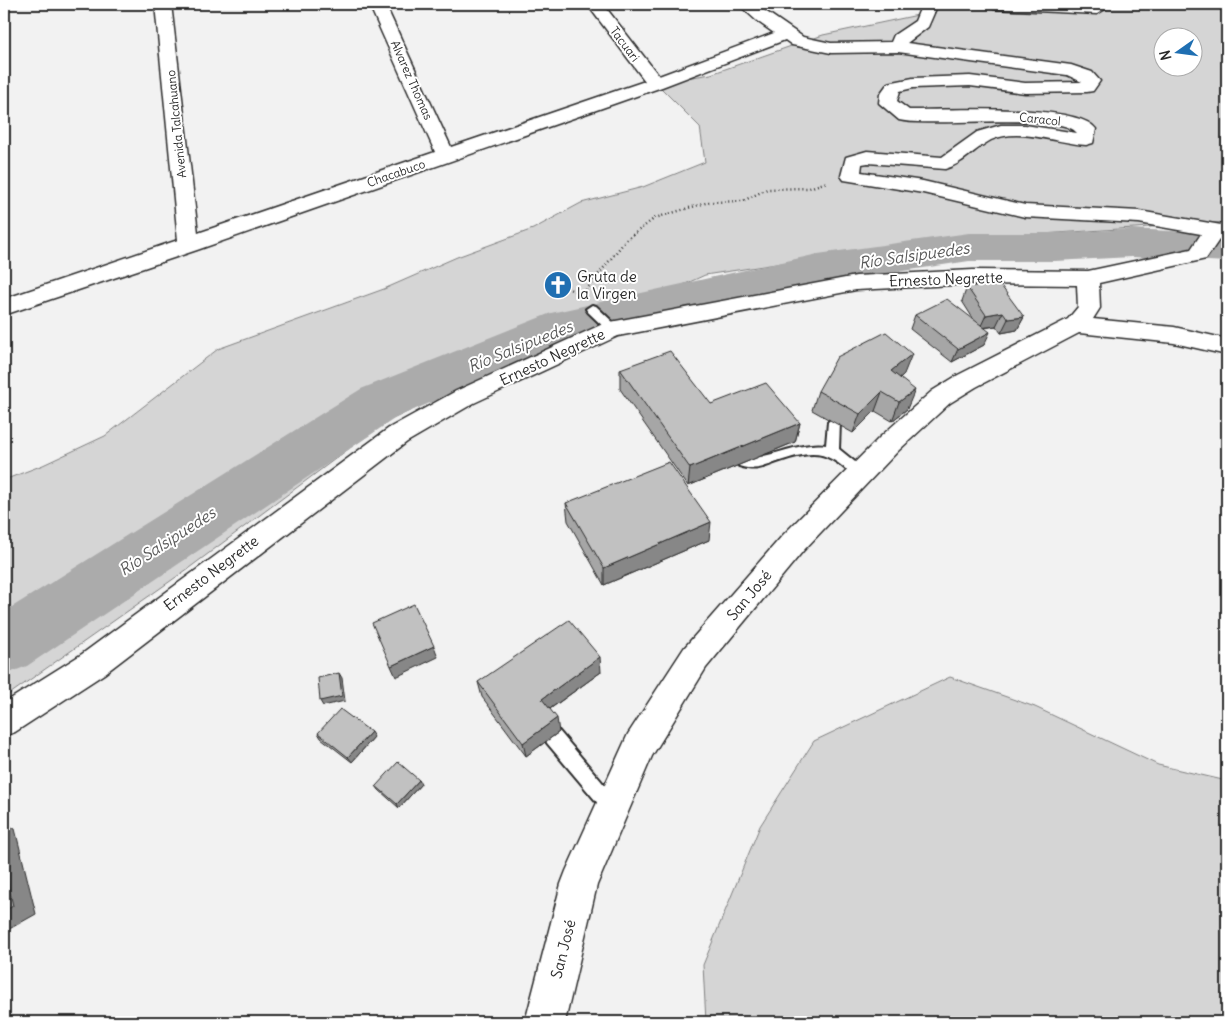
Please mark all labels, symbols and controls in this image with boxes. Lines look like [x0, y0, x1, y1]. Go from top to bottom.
street label: Tacuari [607, 24, 643, 64]
north arrow [1154, 28, 1204, 78]
street label: Alvarez Thomas [388, 38, 436, 122]
text: N [1155, 48, 1175, 62]
street label: Avenida Talcahuano [163, 69, 189, 179]
street label: Caracol [1019, 109, 1061, 129]
street label: Chacabuco [365, 156, 427, 190]
water label: Río Salsipuedes [858, 237, 971, 273]
place label: Gruta de la Virgen [577, 267, 637, 303]
street label: Ernesto Negrette [889, 268, 1003, 290]
church icon: Gruta de la Virgen [543, 270, 573, 300]
water label: Río Salsipuedes [465, 316, 576, 376]
street label: Ernesto Negrette [496, 324, 608, 390]
water label: Río Salsipuedes [115, 502, 220, 580]
street label: Ernesto Negrette [160, 531, 262, 615]
street label: San José [722, 566, 776, 624]
street label: San José [547, 918, 579, 980]

